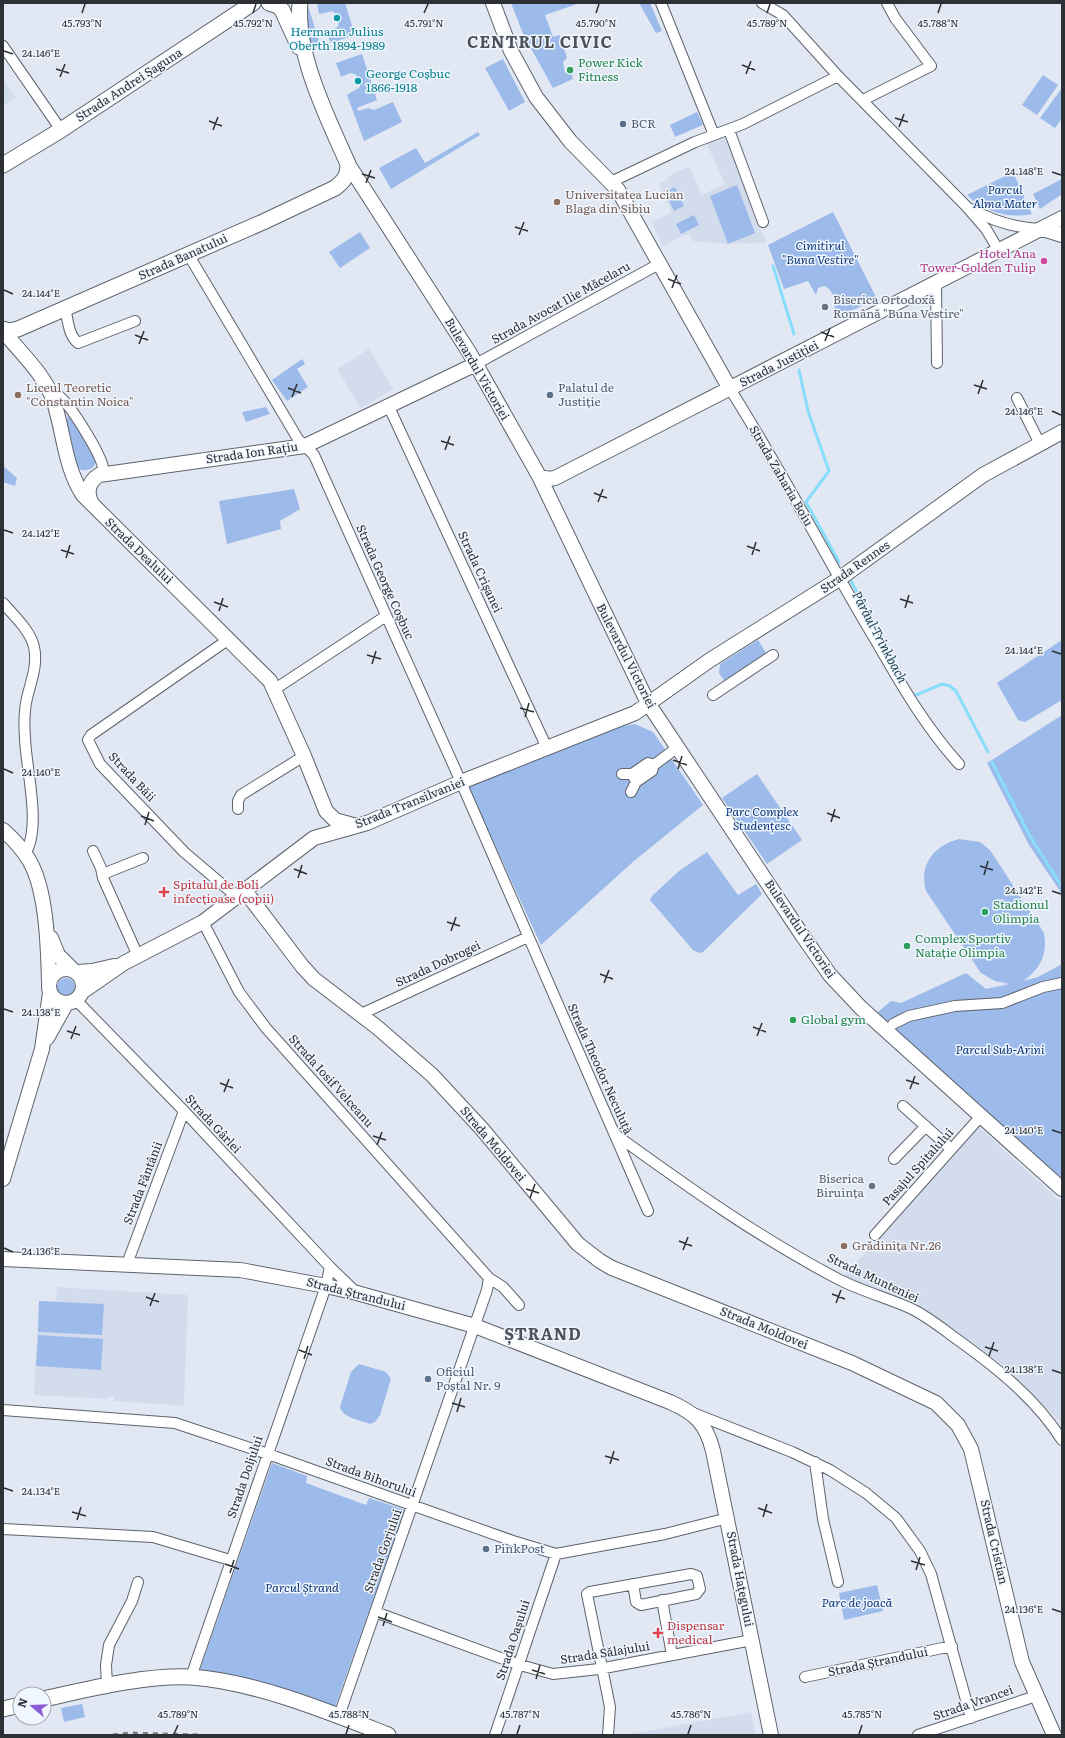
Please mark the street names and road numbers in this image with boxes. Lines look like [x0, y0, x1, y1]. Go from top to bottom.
street label: Strada Andrei Șaguna [72, 43, 186, 126]
street label: Strada Banatului [135, 228, 230, 284]
street label: Strada Avocat Ilie Măcelaru [488, 256, 634, 348]
street label: Bulevardul Victoriei [441, 314, 515, 423]
street label: Strada Justiției [736, 335, 821, 391]
street label: Strada Zaharia Boiu [746, 422, 818, 530]
street label: Strada Ion Rațiu [205, 437, 300, 467]
street label: Strada Dealului [102, 513, 178, 588]
street label: Strada George Coșbuc [352, 521, 419, 642]
street label: Strada Crișanei [454, 528, 508, 615]
street label: Strada Rennes [816, 535, 893, 597]
street label: Bulevardul Victoriei [593, 600, 661, 711]
street label: Strada Băii [105, 747, 161, 805]
street label: Strada Transilvaniei [352, 772, 467, 832]
street label: Bulevardul Victoriei [761, 875, 841, 981]
street label: Strada Dobrogei [392, 935, 483, 991]
street label: Strada Theodor Neculuță [564, 1000, 638, 1137]
street label: Strada Iosif Velceanu [285, 1030, 379, 1131]
street label: Strada Gârlei [182, 1090, 246, 1157]
street label: Strada Moldovei [457, 1102, 531, 1185]
street label: Pasajul Spitalului [877, 1123, 957, 1209]
street label: Strada Fântânii [118, 1138, 166, 1227]
street label: Strada Munteniei [824, 1248, 922, 1306]
street label: Strada Ștrandului [305, 1272, 408, 1314]
street label: Strada Moldovei [718, 1301, 811, 1353]
street label: Strada Doljului [221, 1433, 267, 1520]
street label: Strada Bihorului [323, 1451, 419, 1501]
street label: Strada Cristian [976, 1498, 1013, 1586]
street label: Strada Gorjului [359, 1506, 406, 1595]
street label: Strada Hațegului [723, 1530, 759, 1628]
street label: Strada Oașului [491, 1597, 534, 1682]
street label: Strada Sălajului [559, 1636, 651, 1668]
street label: Strada Ștrandului [826, 1642, 929, 1680]
street label: Strada Vrancei [930, 1680, 1015, 1724]

